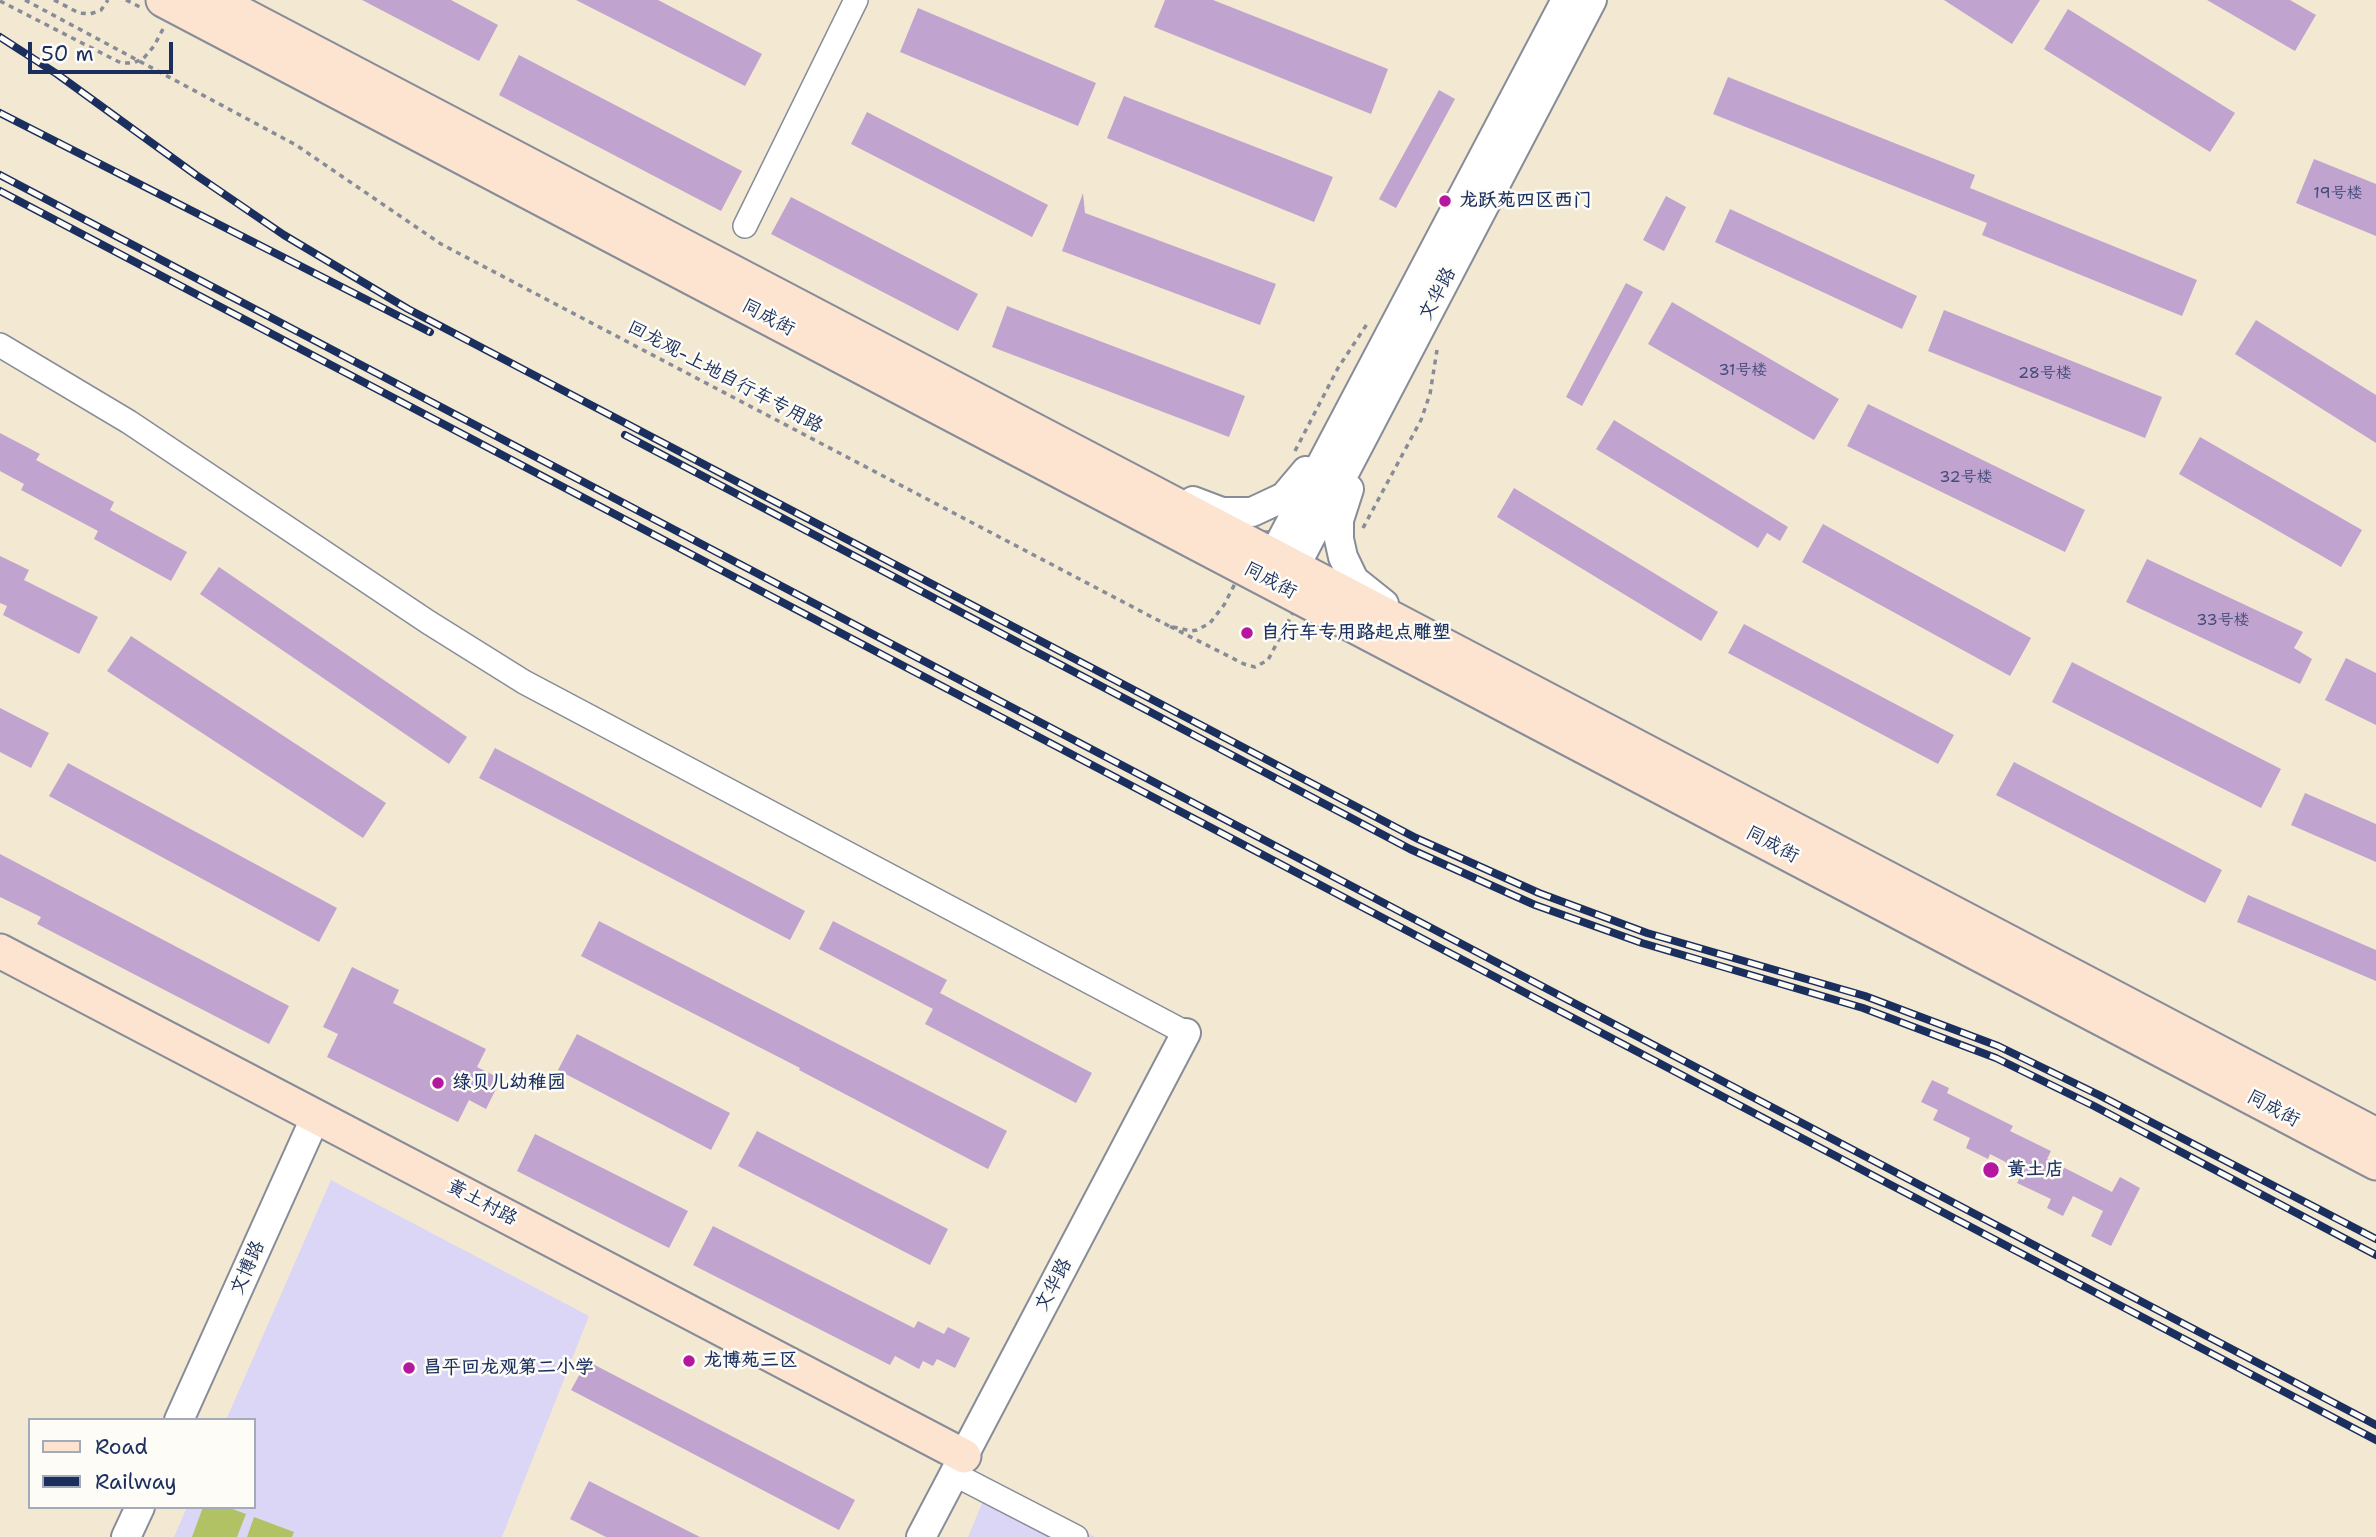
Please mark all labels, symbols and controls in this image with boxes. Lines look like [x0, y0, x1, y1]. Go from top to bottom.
scale bar [32, 28, 177, 72]
text: 50 m [41, 40, 94, 68]
house number: 19号楼 [2313, 184, 2363, 204]
place label: 龙跃苑四区西门 [1459, 190, 1592, 212]
marker: 龙跃苑四区西门 [1437, 193, 1453, 209]
street label: 文华路 [1415, 263, 1461, 325]
street label: 同成街 [737, 295, 799, 341]
street label: 回龙观-上地自行车专用路 [623, 316, 827, 438]
house number: 31号楼 [1718, 361, 1768, 381]
house number: 28号楼 [2018, 364, 2072, 384]
house number: 32号楼 [1939, 468, 1993, 488]
street label: 同成街 [1239, 558, 1301, 604]
house number: 33号楼 [2196, 611, 2250, 631]
place label: 自行车专用路起点雕塑 [1261, 622, 1451, 644]
marker: 自行车专用路起点雕塑 [1239, 625, 1255, 641]
street label: 同成街 [1741, 822, 1803, 868]
place label: 绿贝儿幼稚园 [452, 1072, 566, 1094]
marker: 绿贝儿幼稚园 [430, 1075, 446, 1091]
street label: 同成街 [2242, 1086, 2304, 1132]
place label: 黄土店 [2007, 1159, 2064, 1181]
marker: 黄土店 [1981, 1160, 2001, 1180]
street label: 黄土村路 [443, 1175, 521, 1231]
street label: 文博路 [226, 1237, 270, 1299]
street label: 文华路 [1031, 1254, 1077, 1316]
place label: 龙博苑三区 [703, 1350, 798, 1372]
marker: 龙博苑三区 [681, 1353, 697, 1369]
place label: 昌平回龙观第二小学 [423, 1357, 594, 1379]
marker: 昌平回龙观第二小学 [401, 1360, 417, 1376]
legend [28, 1418, 256, 1509]
text: Road [95, 1433, 148, 1461]
text: Railway [95, 1468, 177, 1496]

